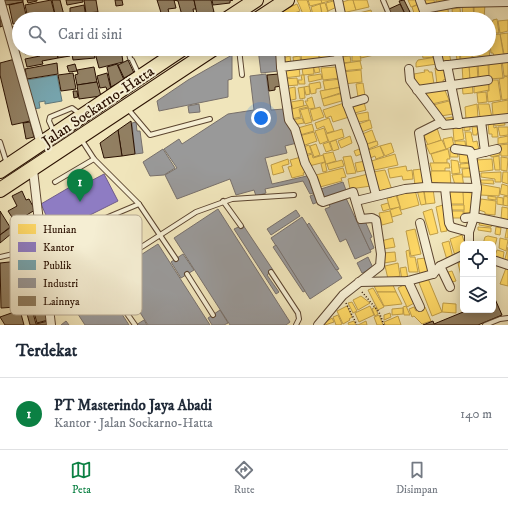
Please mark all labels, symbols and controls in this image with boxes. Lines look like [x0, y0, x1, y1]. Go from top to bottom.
search box [12, 12, 496, 56]
icon: search [26, 23, 48, 45]
text: Cari di sini [58, 25, 122, 44]
street label: Jalan Soekarno-Hatta [37, 62, 158, 152]
your location [251, 108, 271, 128]
pin: 1 [67, 169, 93, 202]
legend [10, 215, 142, 315]
text: Hunian [43, 223, 77, 237]
text: Kantor [43, 241, 75, 255]
map controls [460, 241, 496, 313]
button: locate [460, 241, 496, 277]
text: Publik [43, 259, 72, 273]
text: Industri [43, 277, 78, 291]
button: layers [460, 277, 496, 313]
text: Lainnya [43, 295, 80, 309]
text: Terdekat [16, 340, 77, 362]
text: PT Masterindo Jaya Abadi [54, 396, 212, 415]
text: 1 [27, 406, 31, 422]
text: 140 m [460, 406, 492, 422]
text: Kantor · Jalan Soekarno-Hatta [54, 415, 213, 431]
tab: Peta [70, 459, 92, 497]
tab: Rute [233, 459, 255, 497]
tab: Disimpan [396, 459, 438, 497]

